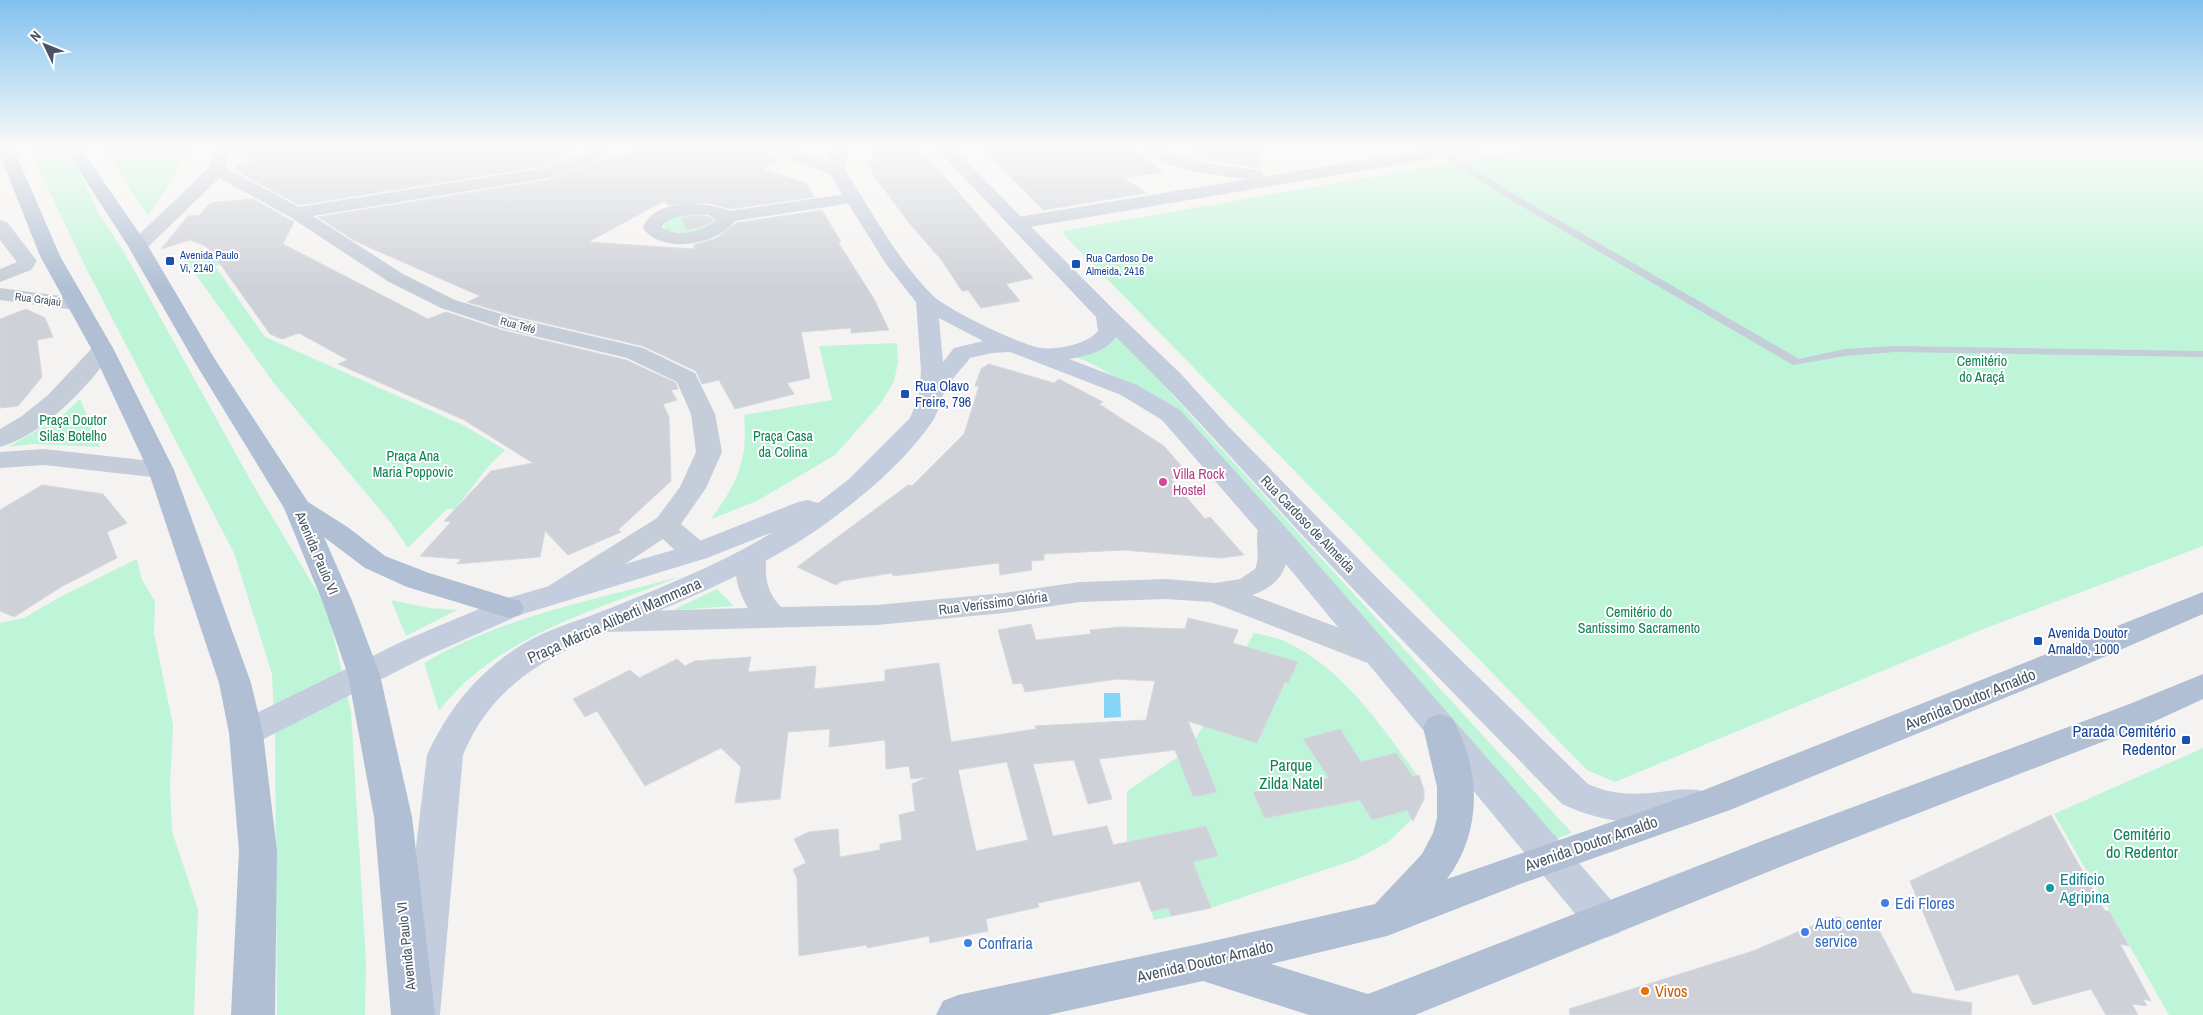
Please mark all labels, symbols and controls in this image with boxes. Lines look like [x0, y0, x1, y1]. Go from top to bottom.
north arrow [20, 20, 70, 70]
text: N [26, 27, 45, 45]
place label: Avenida Paulo Vi, 2140 [179, 248, 239, 275]
place label: Rua Cardoso De Almeida, 2416 [1085, 251, 1153, 278]
marker: Avenida Paulo Vi, 2140 [164, 255, 176, 267]
marker: Rua Cardoso De Almeida, 2416 [1070, 258, 1082, 270]
street label: Rua Grajaú [14, 289, 62, 309]
street label: Rua Tefé [499, 314, 537, 336]
park label: Cemitério do Araçá [1957, 352, 2007, 386]
place label: Rua Olavo Freire, 796 [915, 377, 971, 411]
marker: Rua Olavo Freire, 796 [899, 388, 911, 400]
park label: Praça Doutor Silas Botelho [39, 411, 107, 445]
park label: Praça Casa da Colina [753, 427, 814, 461]
park label: Praça Ana Maria Poppovic [373, 447, 453, 481]
place label: Villa Rock Hostel [1173, 465, 1225, 499]
street label: Rua Cardoso de Almeida [1257, 472, 1359, 577]
marker: Villa Rock Hostel [1157, 476, 1169, 488]
street label: Avenida Paulo VI [291, 508, 343, 597]
street label: Praça Márcia Aliberti Mammana [524, 571, 705, 668]
street label: Rua Veríssimo Glória [937, 587, 1049, 619]
park label: Cemitério do Santíssimo Sacramento [1578, 603, 1700, 637]
place label: Avenida Doutor Arnaldo, 1000 [2047, 624, 2128, 658]
marker: Avenida Doutor Arnaldo, 1000 [2032, 635, 2044, 647]
street label: Avenida Doutor Arnaldo [1900, 663, 2039, 736]
place label: Parada Cemitério Redentor [2072, 720, 2177, 760]
marker: Parada Cemitério Redentor [2180, 734, 2192, 746]
park label: Parque Zilda Natel [1259, 754, 1323, 794]
street label: Avenida Doutor Arnaldo [1521, 810, 1660, 876]
park label: Cemitério do Redentor [2106, 823, 2179, 863]
place label: Edifício Agripina [2059, 868, 2110, 908]
marker: Edifício Agripina [2044, 882, 2056, 894]
place label: Edi Flores [1895, 892, 1955, 914]
marker: Edi Flores [1879, 897, 1891, 909]
street label: Avenida Paulo VI [392, 901, 420, 992]
place label: Auto center service [1814, 912, 1883, 952]
marker: Auto center service [1799, 926, 1811, 938]
place label: Confraria [978, 932, 1033, 954]
street label: Avenida Doutor Arnaldo [1134, 935, 1275, 988]
marker: Confraria [962, 937, 974, 949]
place label: Vivos [1655, 980, 1688, 1002]
marker: Vivos [1639, 985, 1651, 997]

